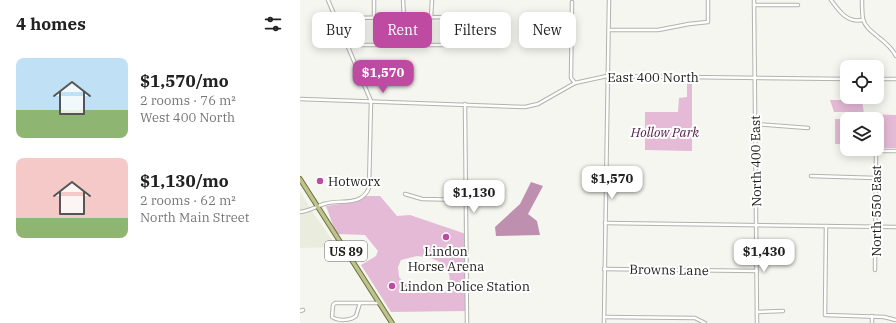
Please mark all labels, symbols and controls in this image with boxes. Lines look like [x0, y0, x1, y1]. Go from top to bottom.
chip: Buy [312, 12, 365, 48]
chip: Rent [373, 12, 432, 48]
chip: Filters [440, 12, 511, 48]
chip: New [519, 12, 576, 48]
text: 4 homes [16, 13, 86, 35]
icon: filters [262, 13, 284, 35]
pin: $1,570 [350, 60, 416, 94]
map controls [840, 60, 884, 156]
button: locate [840, 60, 884, 104]
text: $1,570 [362, 64, 404, 81]
street label: East 400 North [607, 69, 699, 86]
text: $1,570/mo [140, 70, 229, 92]
icon: home [48, 74, 96, 122]
text: 2 rooms · 76 m² [140, 92, 236, 109]
text: West 400 North [140, 109, 235, 126]
button: layers [840, 112, 884, 156]
street label: North 400 East [747, 115, 765, 207]
park label: Hollow Park [630, 124, 699, 141]
street label: North 550 East [868, 165, 885, 257]
pin: $1,570 [579, 166, 645, 200]
text: $1,130/mo [140, 170, 229, 192]
text: $1,570 [591, 170, 633, 187]
place label: Hotworx [328, 173, 381, 190]
icon: home [48, 174, 96, 222]
marker: Hotworx [315, 176, 325, 186]
pin: $1,130 [441, 180, 507, 214]
text: $1,130 [453, 184, 495, 201]
text: 2 rooms · 62 m² [140, 192, 236, 209]
text: North Main Street [140, 209, 249, 226]
marker: Lindon Horse Arena [441, 232, 451, 242]
pin: $1,430 [731, 239, 797, 273]
road number: US 89 [325, 241, 367, 261]
place label: Lindon Horse Arena [408, 243, 484, 275]
text: $1,430 [743, 243, 785, 260]
street label: Browns Lane [629, 261, 709, 279]
place label: Lindon Police Station [400, 278, 530, 295]
marker: Lindon Police Station [387, 281, 397, 291]

